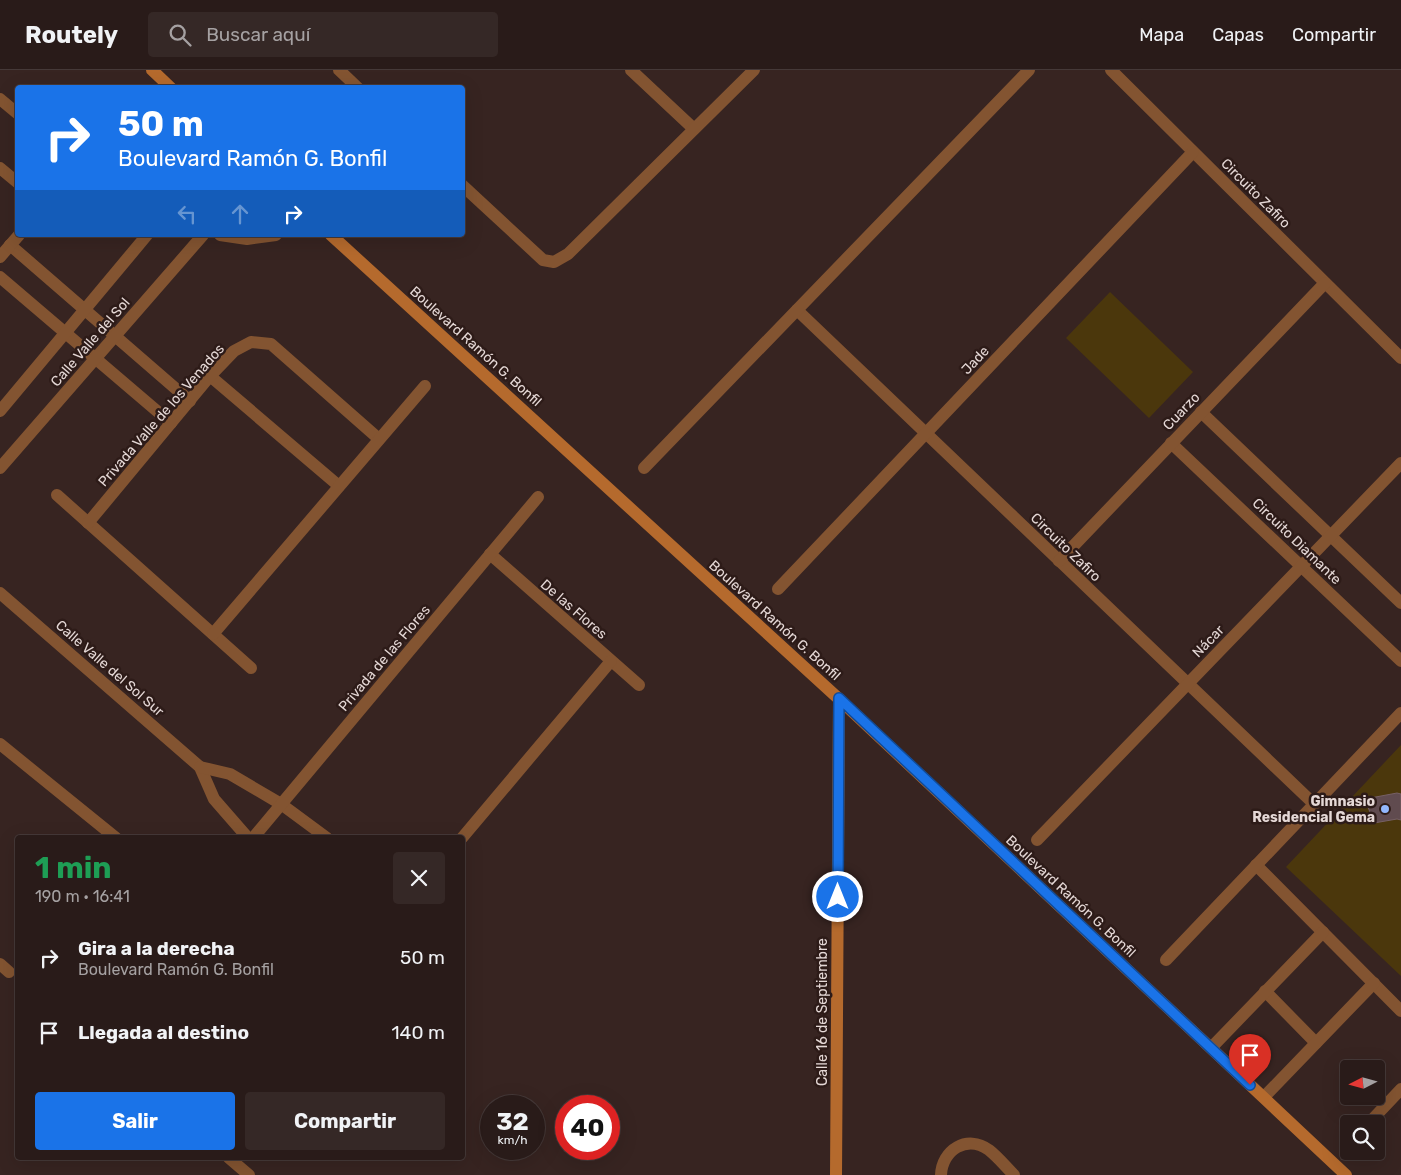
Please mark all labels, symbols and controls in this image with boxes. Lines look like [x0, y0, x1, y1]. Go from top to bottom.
search box [148, 12, 498, 57]
text: Routely [25, 21, 118, 49]
icon: search [166, 21, 194, 49]
text: Buscar aquí [206, 23, 310, 46]
text: Mapa [1139, 24, 1184, 46]
text: Capas [1212, 24, 1264, 46]
text: Compartir [1292, 24, 1376, 46]
text: 50 m [118, 103, 204, 145]
icon: right [35, 105, 100, 170]
text: Boulevard Ramón G. Bonfil [118, 145, 387, 172]
street label: Circuito Zafiro [1217, 155, 1294, 232]
icon: left [173, 200, 201, 228]
icon: ahead [226, 200, 254, 228]
icon: right [279, 200, 307, 228]
street label: Boulevard Ramón G. Bonfil [406, 283, 545, 410]
street label: Calle Valle del Sol [47, 294, 134, 390]
street label: Privada Valle de los Venados [95, 341, 228, 490]
street label: Jade [958, 342, 993, 378]
street label: Cuarzo [1159, 389, 1203, 434]
street label: Circuito Diamante [1249, 495, 1345, 588]
street label: Circuito Zafiro [1027, 510, 1104, 585]
street label: Boulevard Ramón G. Bonfil [705, 557, 844, 684]
street label: De las Flores [537, 576, 610, 643]
street label: Privada de las Flores [335, 602, 434, 715]
street label: Calle Valle del Sol Sur [52, 617, 168, 720]
street label: Nácar [1189, 621, 1228, 661]
place label: Gimnasio Residencial Gema [1252, 793, 1375, 826]
marker: Gimnasio Residencial Gema [1379, 803, 1391, 815]
street label: Boulevard Ramón G. Bonfil [1002, 832, 1139, 961]
text: 1 min [35, 850, 112, 886]
button: close [393, 852, 445, 904]
position arrow [811, 870, 863, 922]
text: 190 m · 16:41 [35, 887, 130, 906]
text: Gira a la derecha [78, 937, 235, 960]
street label: Calle 16 de Septiembre [814, 938, 831, 1086]
icon: right [35, 944, 63, 972]
text: 50 m [400, 946, 445, 969]
text: Boulevard Ramón G. Bonfil [78, 960, 274, 979]
icon: arrive [35, 1019, 63, 1047]
text: Llegada al destino [78, 1021, 249, 1044]
text: 140 m [391, 1021, 445, 1044]
pin [1229, 1034, 1271, 1085]
icon: arrive [1236, 1041, 1264, 1069]
north arrow [1340, 1060, 1385, 1105]
map controls [1340, 1060, 1385, 1160]
button: Salir [35, 1092, 235, 1150]
button: Compartir [245, 1092, 445, 1150]
speed limit sign: 40 [555, 1095, 620, 1160]
text: 32 [496, 1107, 529, 1136]
button: search [1340, 1115, 1385, 1160]
text: km/h [498, 1133, 527, 1147]

